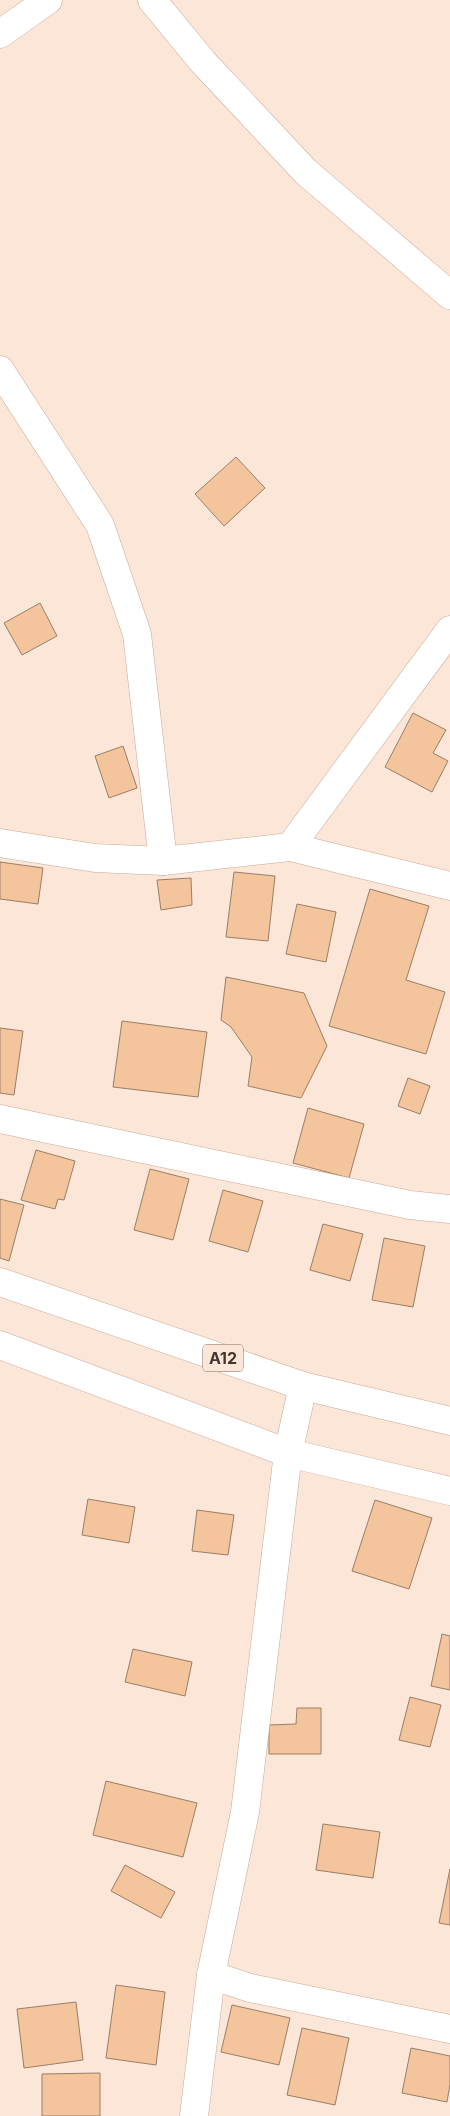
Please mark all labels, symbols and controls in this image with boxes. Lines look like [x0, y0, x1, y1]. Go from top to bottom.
road number: A12 [203, 1345, 243, 1372]

